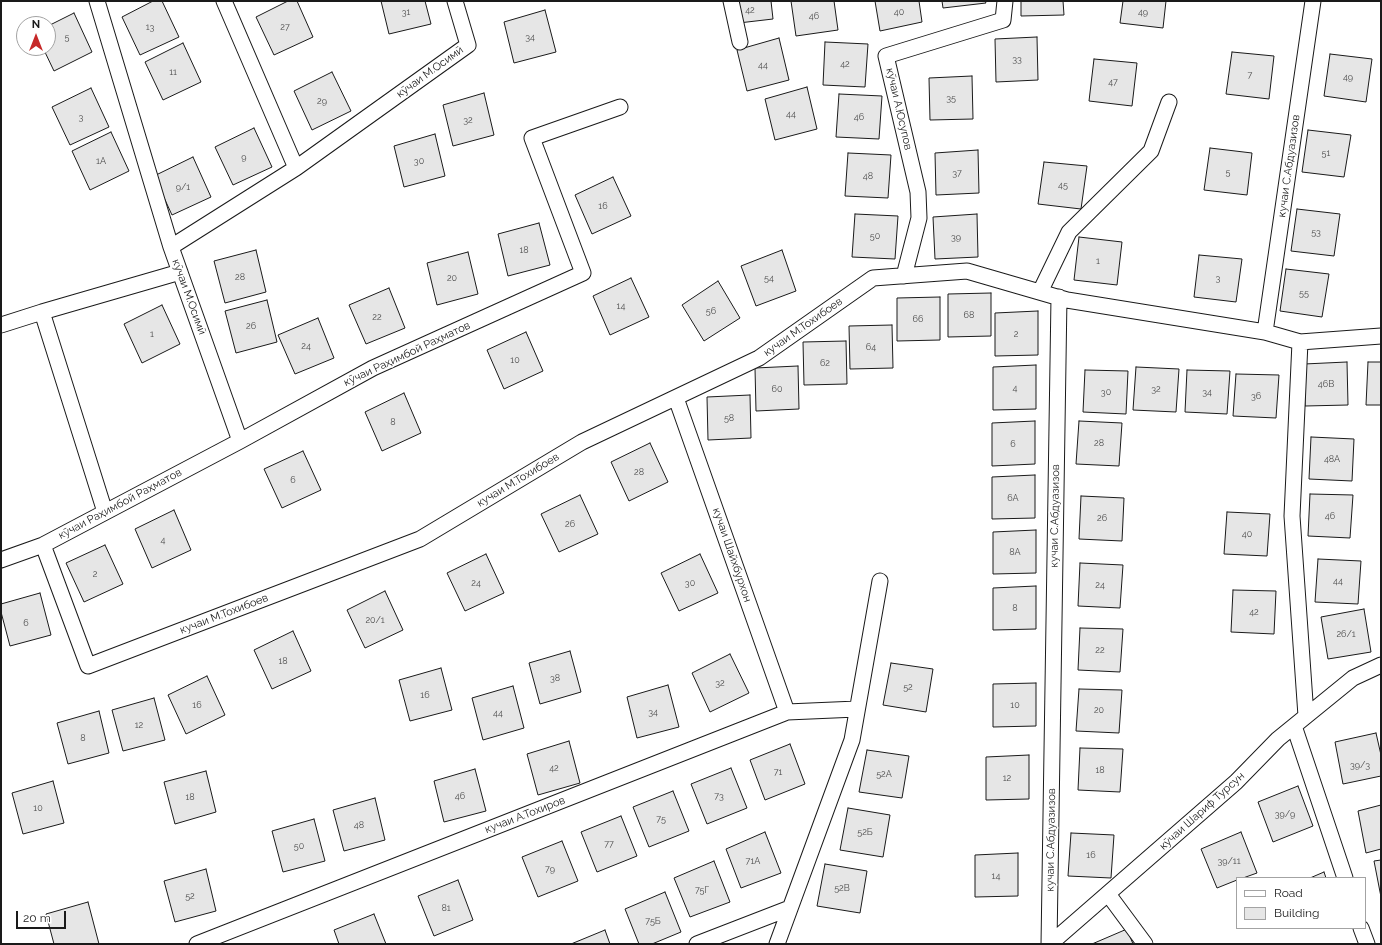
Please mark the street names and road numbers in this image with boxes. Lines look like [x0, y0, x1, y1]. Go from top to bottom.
street label: кӯчаи М.Осимӣ [394, 43, 466, 101]
street label: кӯчаи А.Юсупов [883, 67, 915, 151]
street label: кучаи С.Абдуазизов [1275, 114, 1303, 218]
street label: кӯчаи М.Осимӣ [169, 257, 209, 337]
street label: кучаи М.Тохибоев [761, 295, 845, 359]
street label: кӯчаи Раҳимбой Раҳматов [342, 319, 472, 389]
street label: кучаи М.Тохибоев [475, 450, 561, 510]
street label: кучаи С.Абдуазизов [1047, 464, 1063, 568]
street label: кӯчаи Раҳимбой Раҳматов [56, 466, 184, 542]
street label: кучаи Шайхбурхон [710, 506, 754, 604]
street label: кучаи М.Тохибоев [178, 591, 270, 637]
street label: кӯчаи Шариф Турсун [1157, 769, 1247, 853]
street label: кучаи С.Абдуазизов [1043, 788, 1059, 892]
street label: кучаи А.Тохиров [483, 794, 567, 836]

